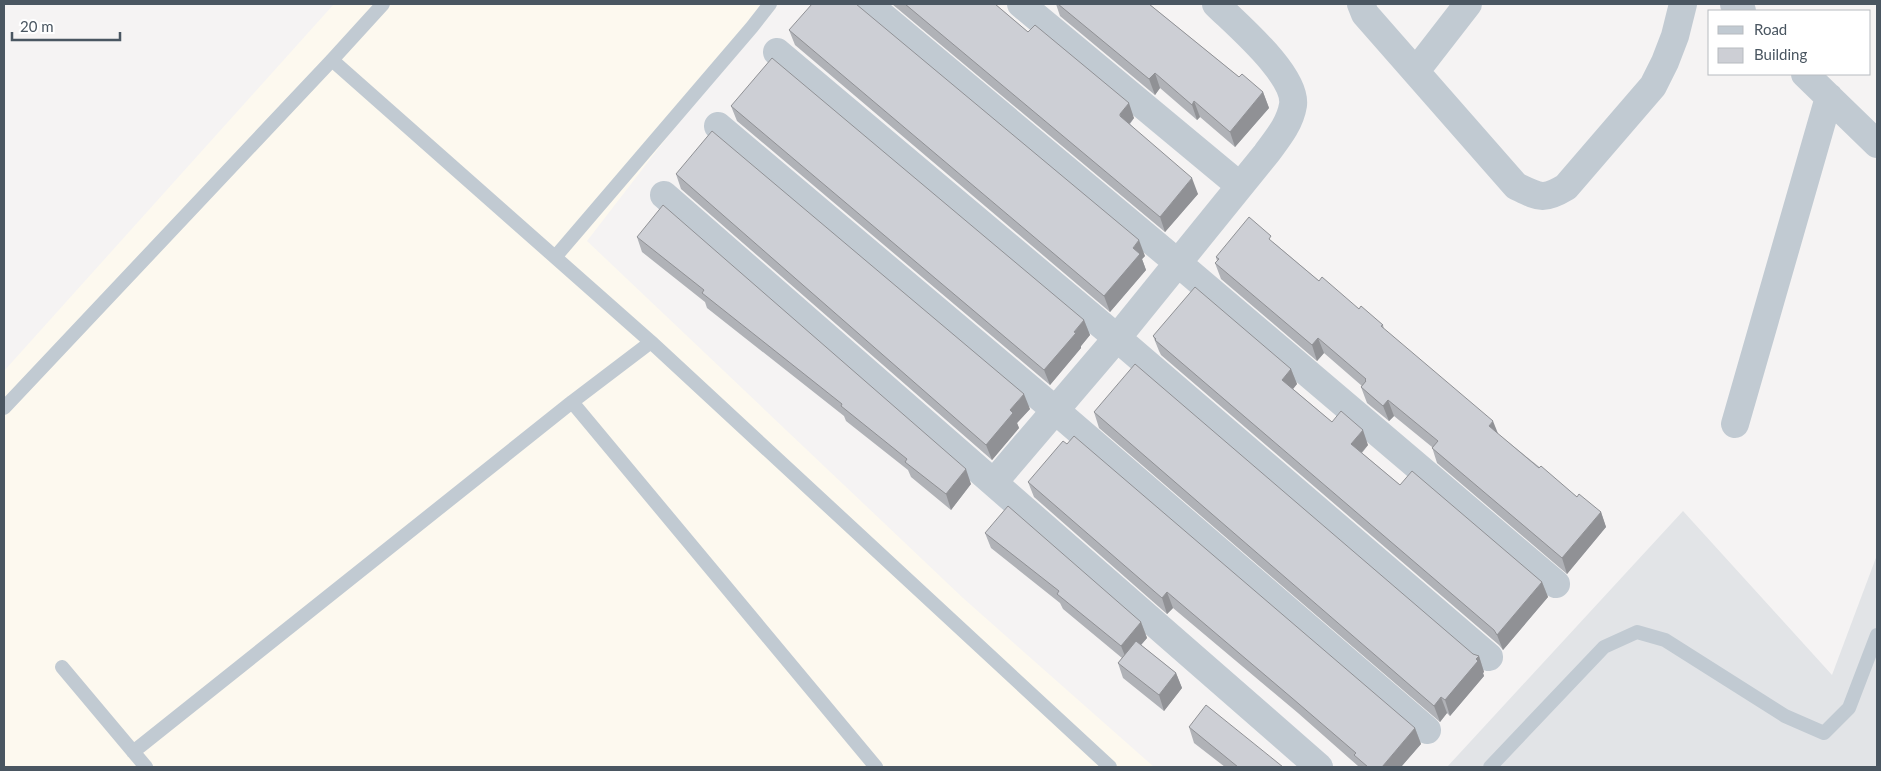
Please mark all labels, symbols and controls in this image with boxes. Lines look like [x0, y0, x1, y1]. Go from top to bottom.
scale bar [12, 10, 120, 42]
legend [1708, 10, 1871, 75]
text: 20 m [20, 17, 54, 35]
text: Road [1754, 20, 1787, 38]
text: Building [1754, 45, 1807, 63]

